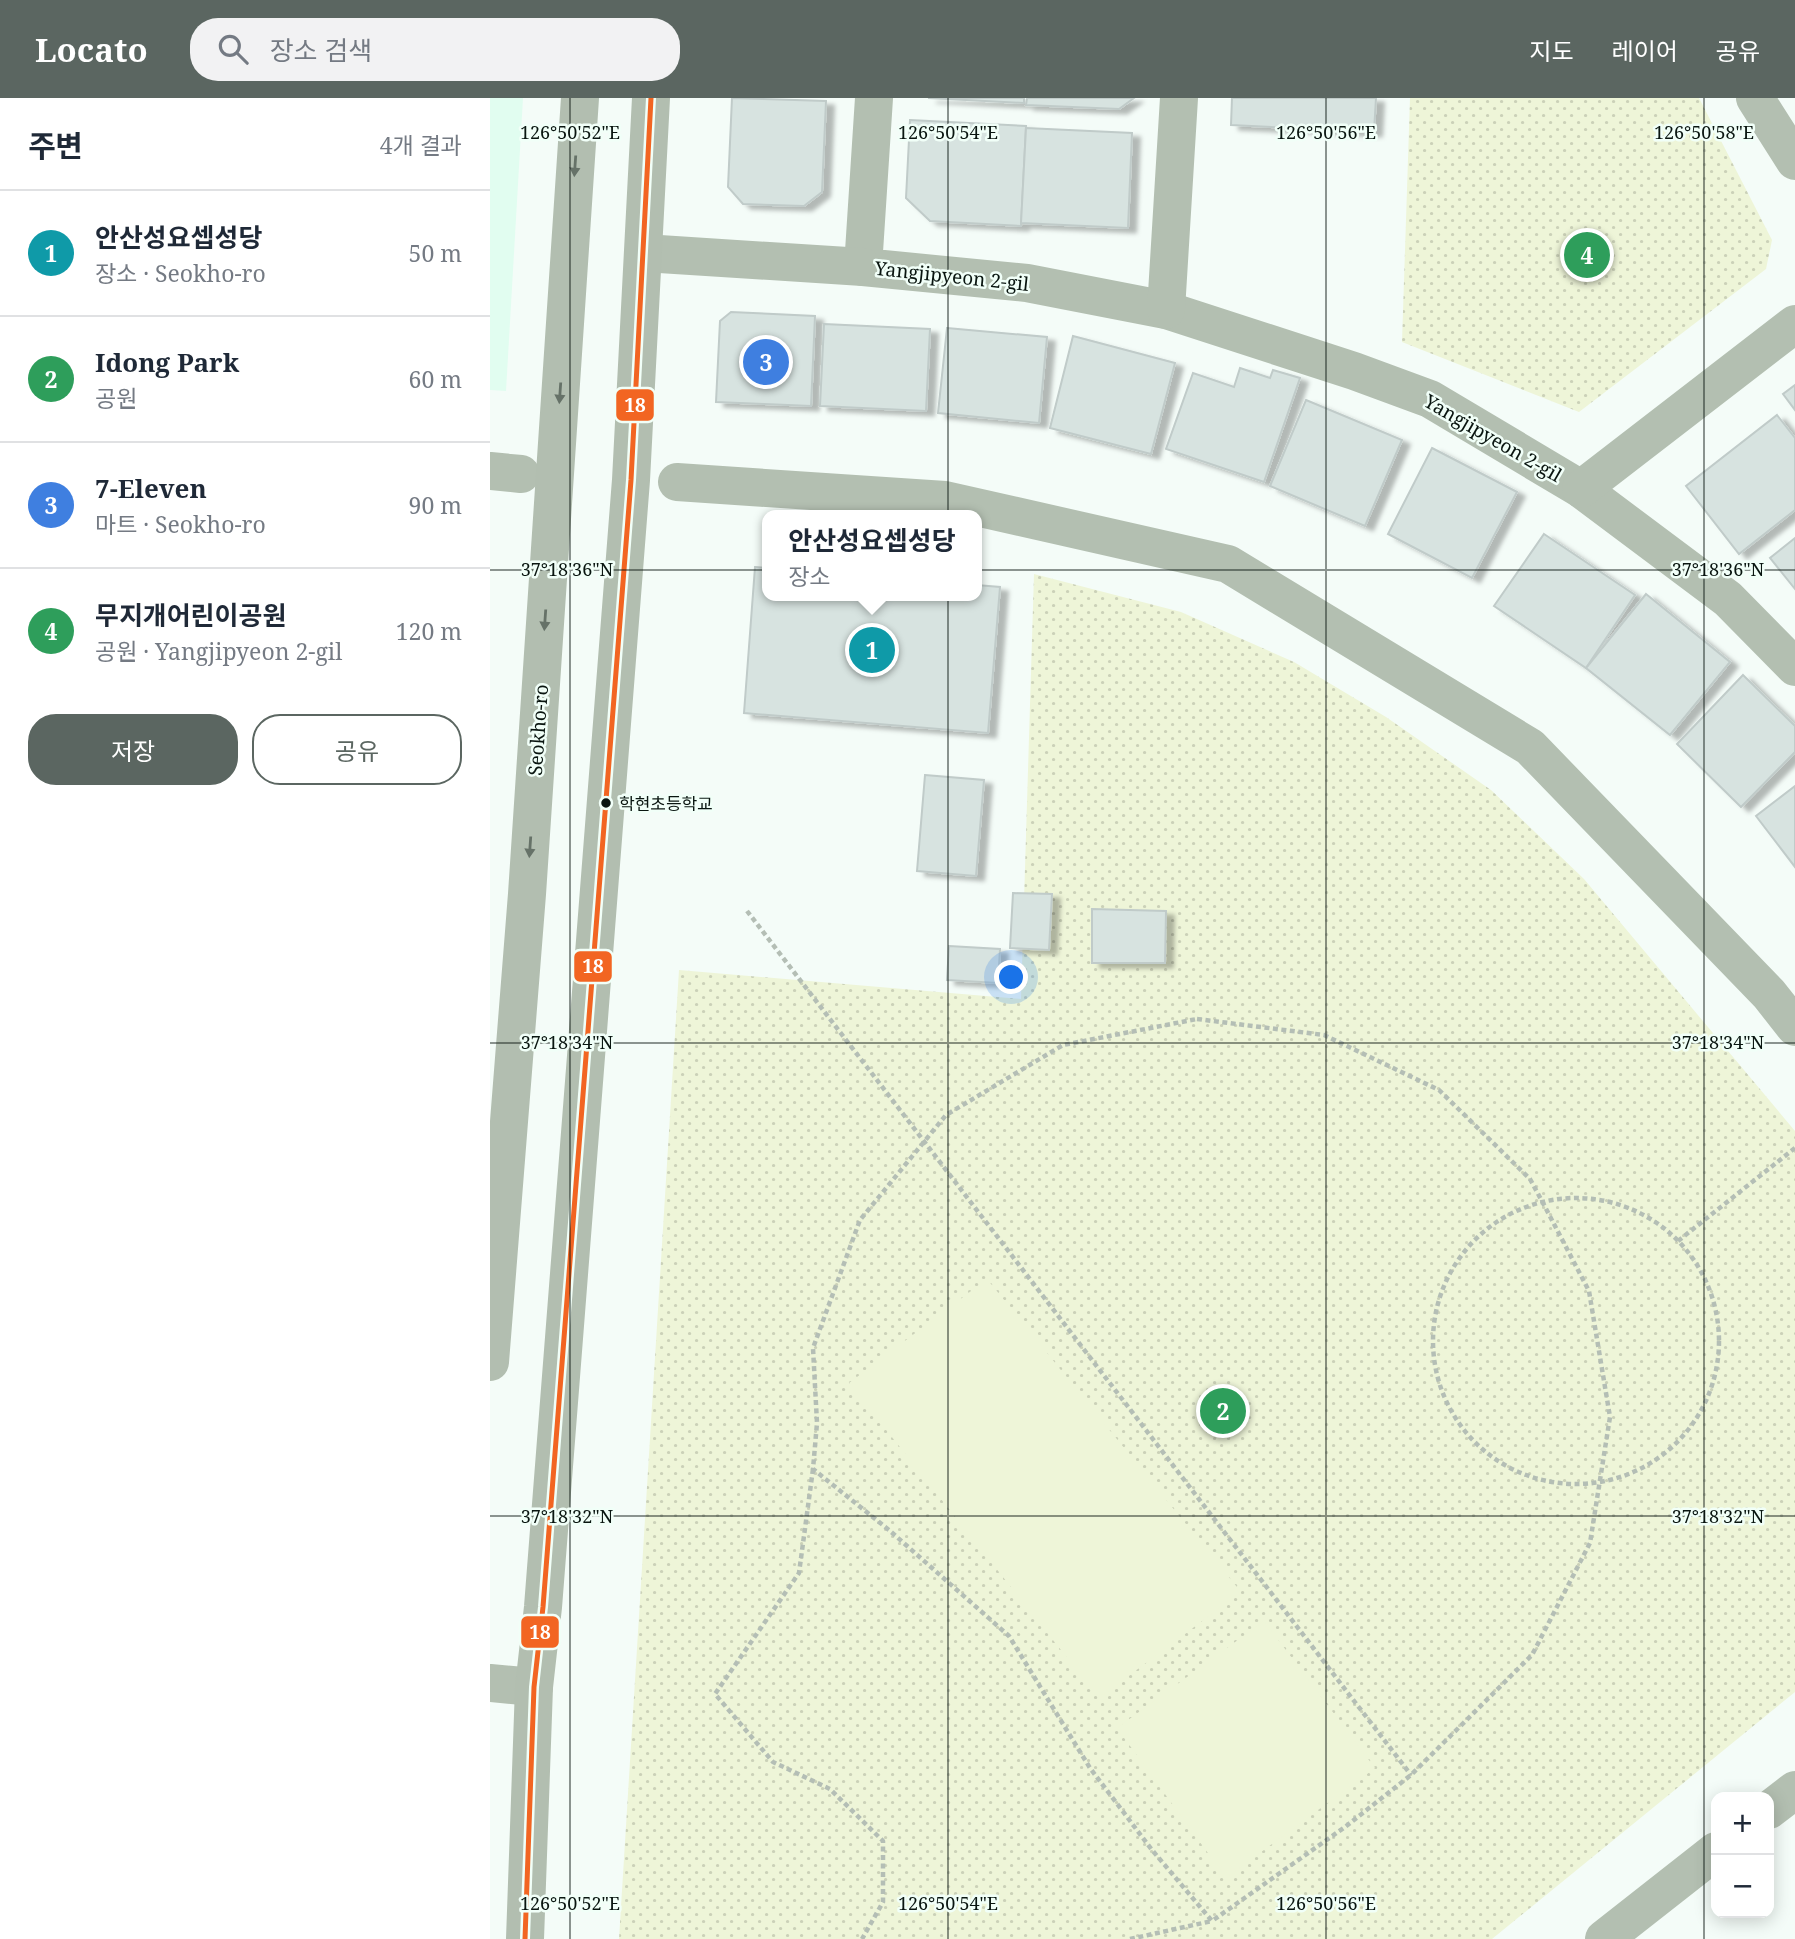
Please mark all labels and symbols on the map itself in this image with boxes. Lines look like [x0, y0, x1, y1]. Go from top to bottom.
text: 126°50'52"E [520, 120, 620, 144]
text: 126°50'54"E [898, 120, 998, 144]
text: 126°50'56"E [1276, 120, 1376, 144]
text: 126°50'58"E [1654, 120, 1754, 144]
one-way arrow [569, 155, 580, 177]
pin: 4 [1564, 229, 1610, 281]
street label: Yangjipyeon 2-gil [873, 255, 1030, 297]
pin: 3 [743, 336, 789, 388]
one-way arrow [554, 382, 565, 404]
line badge: 18 [615, 388, 655, 422]
street label: Yangjipyeon 2-gil [1419, 388, 1567, 488]
text: 18 [624, 392, 646, 418]
text: 37°18'36"N [521, 557, 614, 581]
text: 37°18'36"N [1672, 557, 1765, 581]
one-way arrow [539, 609, 550, 631]
pin: 1 [849, 624, 895, 676]
street label: Seokho-ro [522, 683, 554, 777]
place label: 학현초등학교 [619, 792, 713, 815]
marker: 학현초등학교 [599, 796, 613, 810]
one-way arrow [524, 836, 535, 858]
line badge: 18 [573, 950, 613, 983]
text: 18 [582, 953, 604, 979]
your location [994, 960, 1028, 994]
text: 37°18'34"N [521, 1030, 614, 1054]
text: 37°18'34"N [1672, 1030, 1765, 1054]
pin: 2 [1200, 1385, 1246, 1437]
text: 37°18'32"N [521, 1504, 614, 1528]
text: 37°18'32"N [1672, 1504, 1765, 1528]
line badge: 18 [520, 1615, 560, 1649]
text: 18 [529, 1619, 551, 1645]
text: 126°50'52"E [520, 1891, 620, 1915]
text: 126°50'54"E [898, 1891, 998, 1915]
text: 126°50'56"E [1276, 1891, 1376, 1915]

